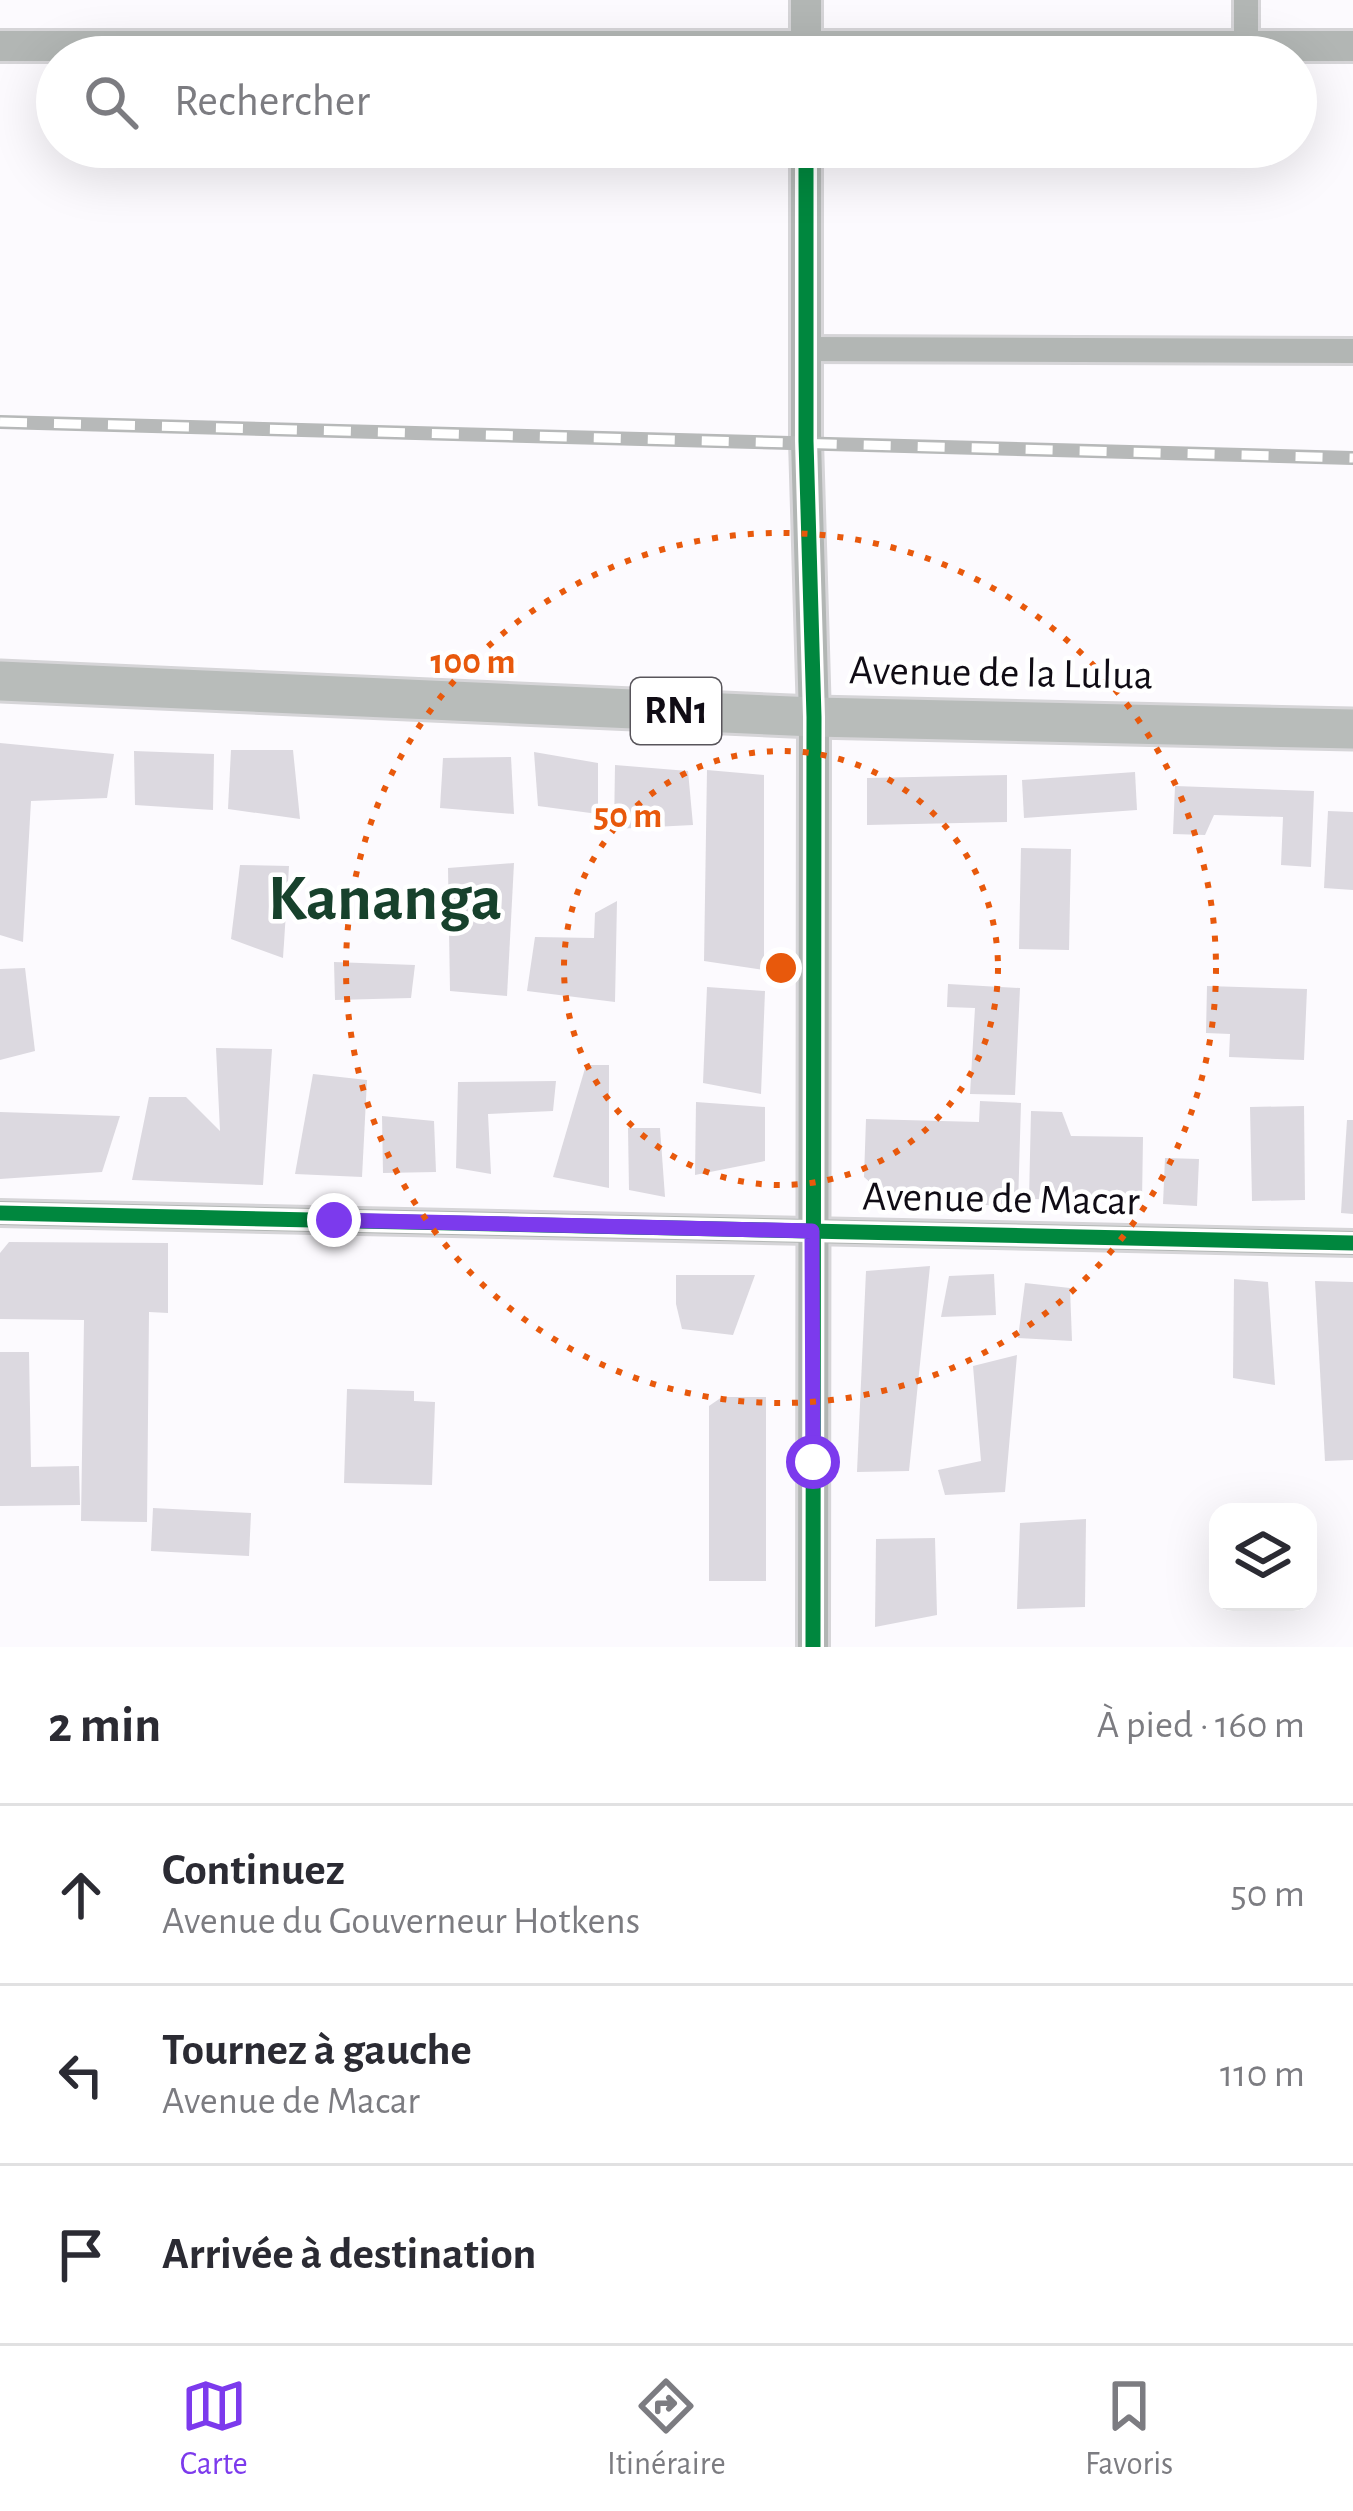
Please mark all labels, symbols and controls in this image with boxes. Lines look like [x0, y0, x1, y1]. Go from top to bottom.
search box [36, 36, 1317, 168]
icon: search [78, 69, 144, 135]
text: Rechercher [174, 79, 370, 124]
text: 100 m [431, 644, 515, 680]
street label: Avenue de la Lulua [849, 649, 1153, 697]
road number: RN1 [631, 678, 721, 744]
text: 50 m [594, 798, 662, 834]
district label: Kananga [268, 866, 502, 932]
centre of rings [760, 947, 802, 989]
street label: Avenue de Macar [862, 1176, 1141, 1222]
route end [307, 1193, 361, 1247]
route start [786, 1435, 840, 1489]
map controls [1209, 1503, 1317, 1611]
button: layers [1209, 1503, 1317, 1611]
text: 2 min [48, 1700, 161, 1751]
text: À pied · 160 m [1097, 1706, 1305, 1745]
text: Continuez [162, 1848, 345, 1893]
icon: ahead [48, 1862, 114, 1928]
text: 50 m [1230, 1875, 1305, 1914]
text: Avenue du Gouverneur Hotkens [162, 1902, 640, 1941]
text: Tournez à gauche [162, 2028, 472, 2073]
icon: left [48, 2042, 114, 2108]
text: 110 m [1220, 2055, 1305, 2094]
text: Avenue de Macar [162, 2082, 420, 2121]
icon: arrive [48, 2222, 114, 2288]
text: Arrivée à destination [162, 2232, 536, 2277]
tab: Carte [180, 2373, 248, 2485]
tab: Itinéraire [607, 2373, 726, 2485]
tab: Favoris [1085, 2373, 1173, 2485]

